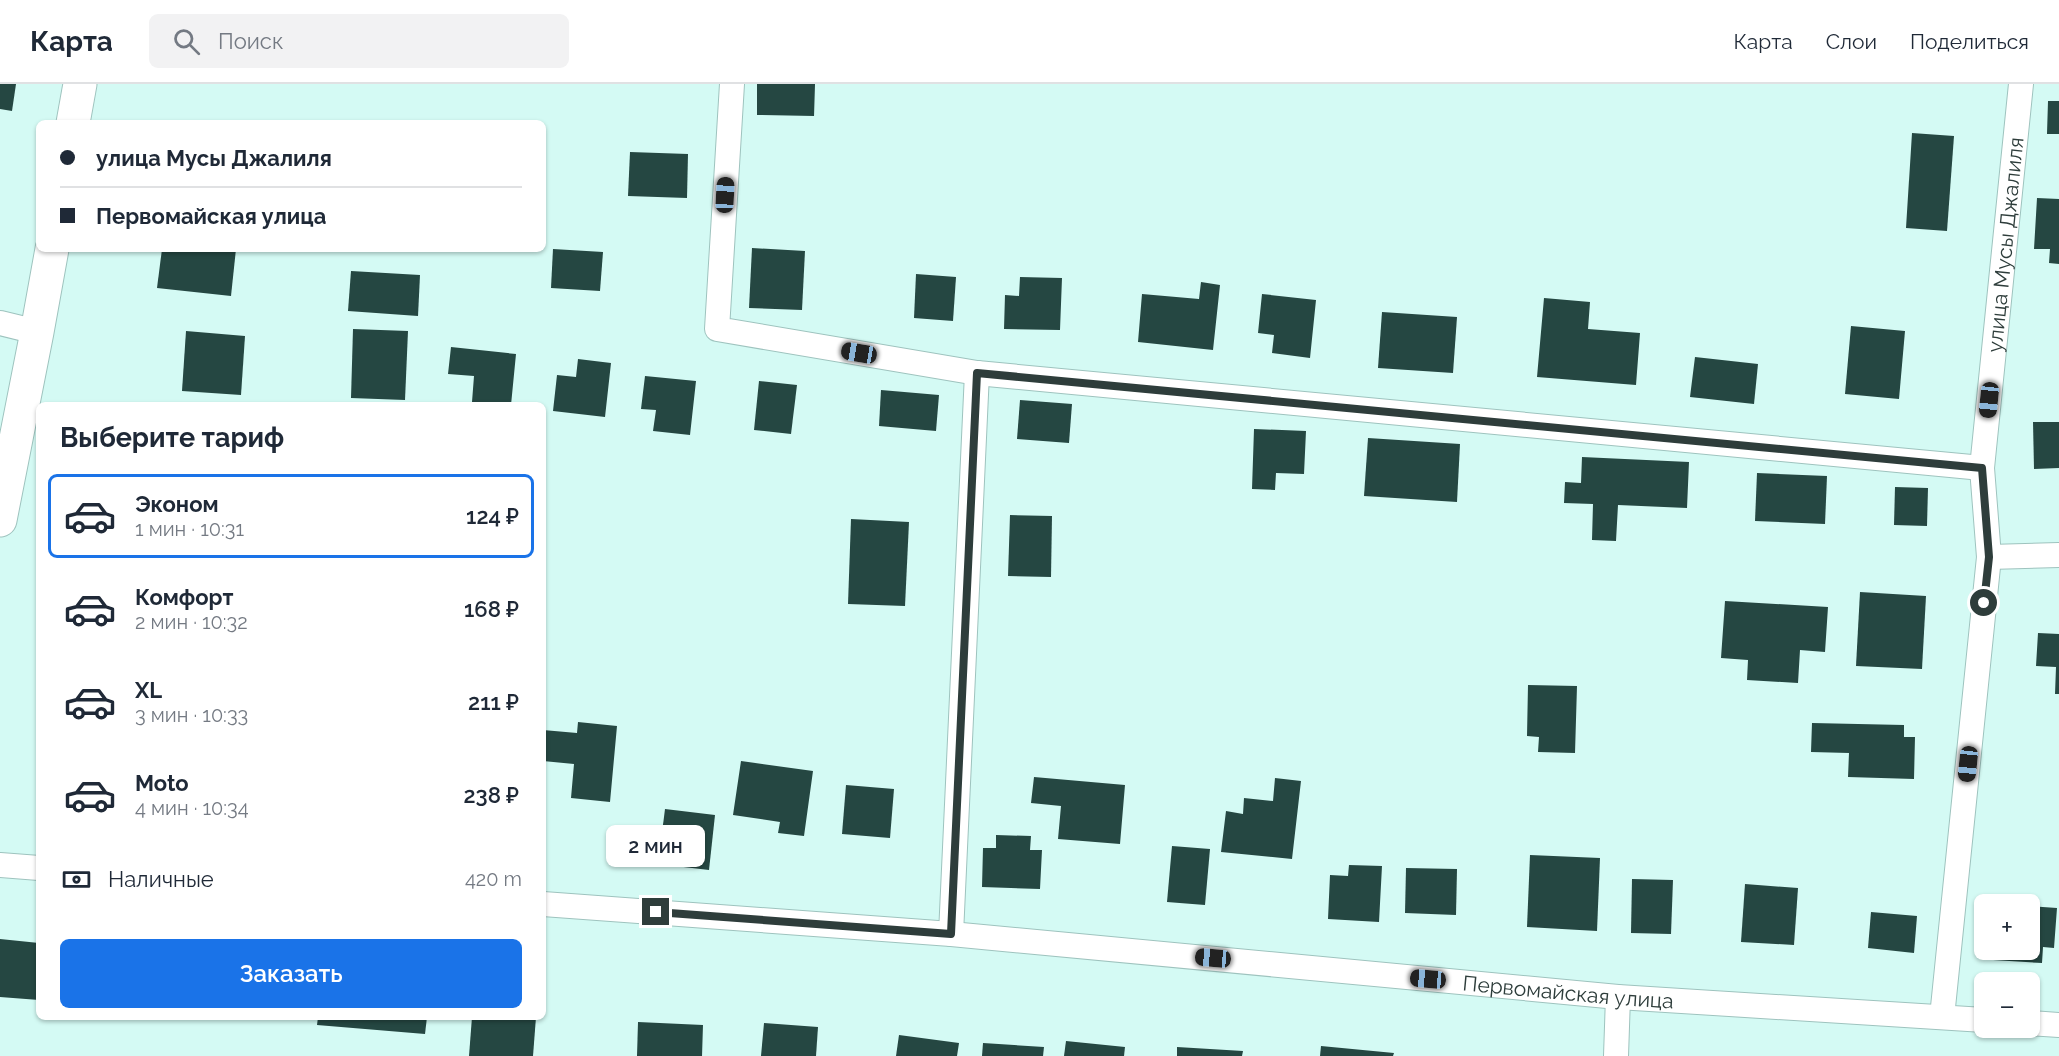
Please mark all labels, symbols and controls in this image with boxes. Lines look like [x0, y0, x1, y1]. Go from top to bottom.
search box [149, 14, 569, 68]
text: Карта [30, 25, 113, 58]
icon: search [170, 25, 203, 58]
text: Поиск [218, 28, 283, 54]
text: Карта [1734, 29, 1793, 54]
text: Слои [1826, 29, 1877, 54]
text: Поделиться [1910, 29, 2029, 54]
street label: улица Мусы Джалиля [1981, 136, 2028, 354]
text: улица Мусы Джалиля [96, 145, 332, 171]
car [715, 177, 735, 213]
text: Первомайская улица [96, 203, 326, 229]
car [840, 341, 878, 365]
car [1978, 381, 2000, 419]
text: Выберите тариф [60, 422, 284, 453]
icon: car [63, 489, 117, 543]
text: Эконом [135, 491, 219, 517]
text: 124 ₽ [466, 503, 519, 529]
text: 1 мин · 10:31 [135, 517, 244, 541]
icon: car [63, 582, 117, 636]
text: Комфорт [135, 584, 233, 610]
route start [1970, 589, 1997, 616]
text: 168 ₽ [464, 596, 519, 622]
text: 2 мин · 10:32 [135, 610, 248, 634]
icon: car [63, 675, 117, 729]
text: XL [135, 677, 162, 703]
text: 211 ₽ [468, 689, 519, 715]
text: 3 мин · 10:33 [135, 703, 248, 727]
car [1957, 745, 1979, 783]
icon: car [63, 768, 117, 822]
text: Moto [135, 770, 189, 796]
text: 238 ₽ [463, 782, 519, 808]
text: 4 мин · 10:34 [135, 796, 249, 820]
callout: 2 мин [606, 825, 706, 867]
text: 2 мин [628, 834, 683, 858]
icon: cash [60, 863, 93, 896]
text: Наличные [108, 866, 214, 892]
text: 420 m [465, 867, 522, 891]
map controls [1974, 894, 2040, 1038]
button: + [1974, 894, 2040, 960]
route end [642, 898, 669, 925]
button: Заказать [60, 939, 522, 1008]
car [1194, 947, 1232, 969]
car [1409, 968, 1447, 990]
street label: Первомайская улица [1462, 970, 1674, 1013]
button: − [1974, 972, 2040, 1038]

